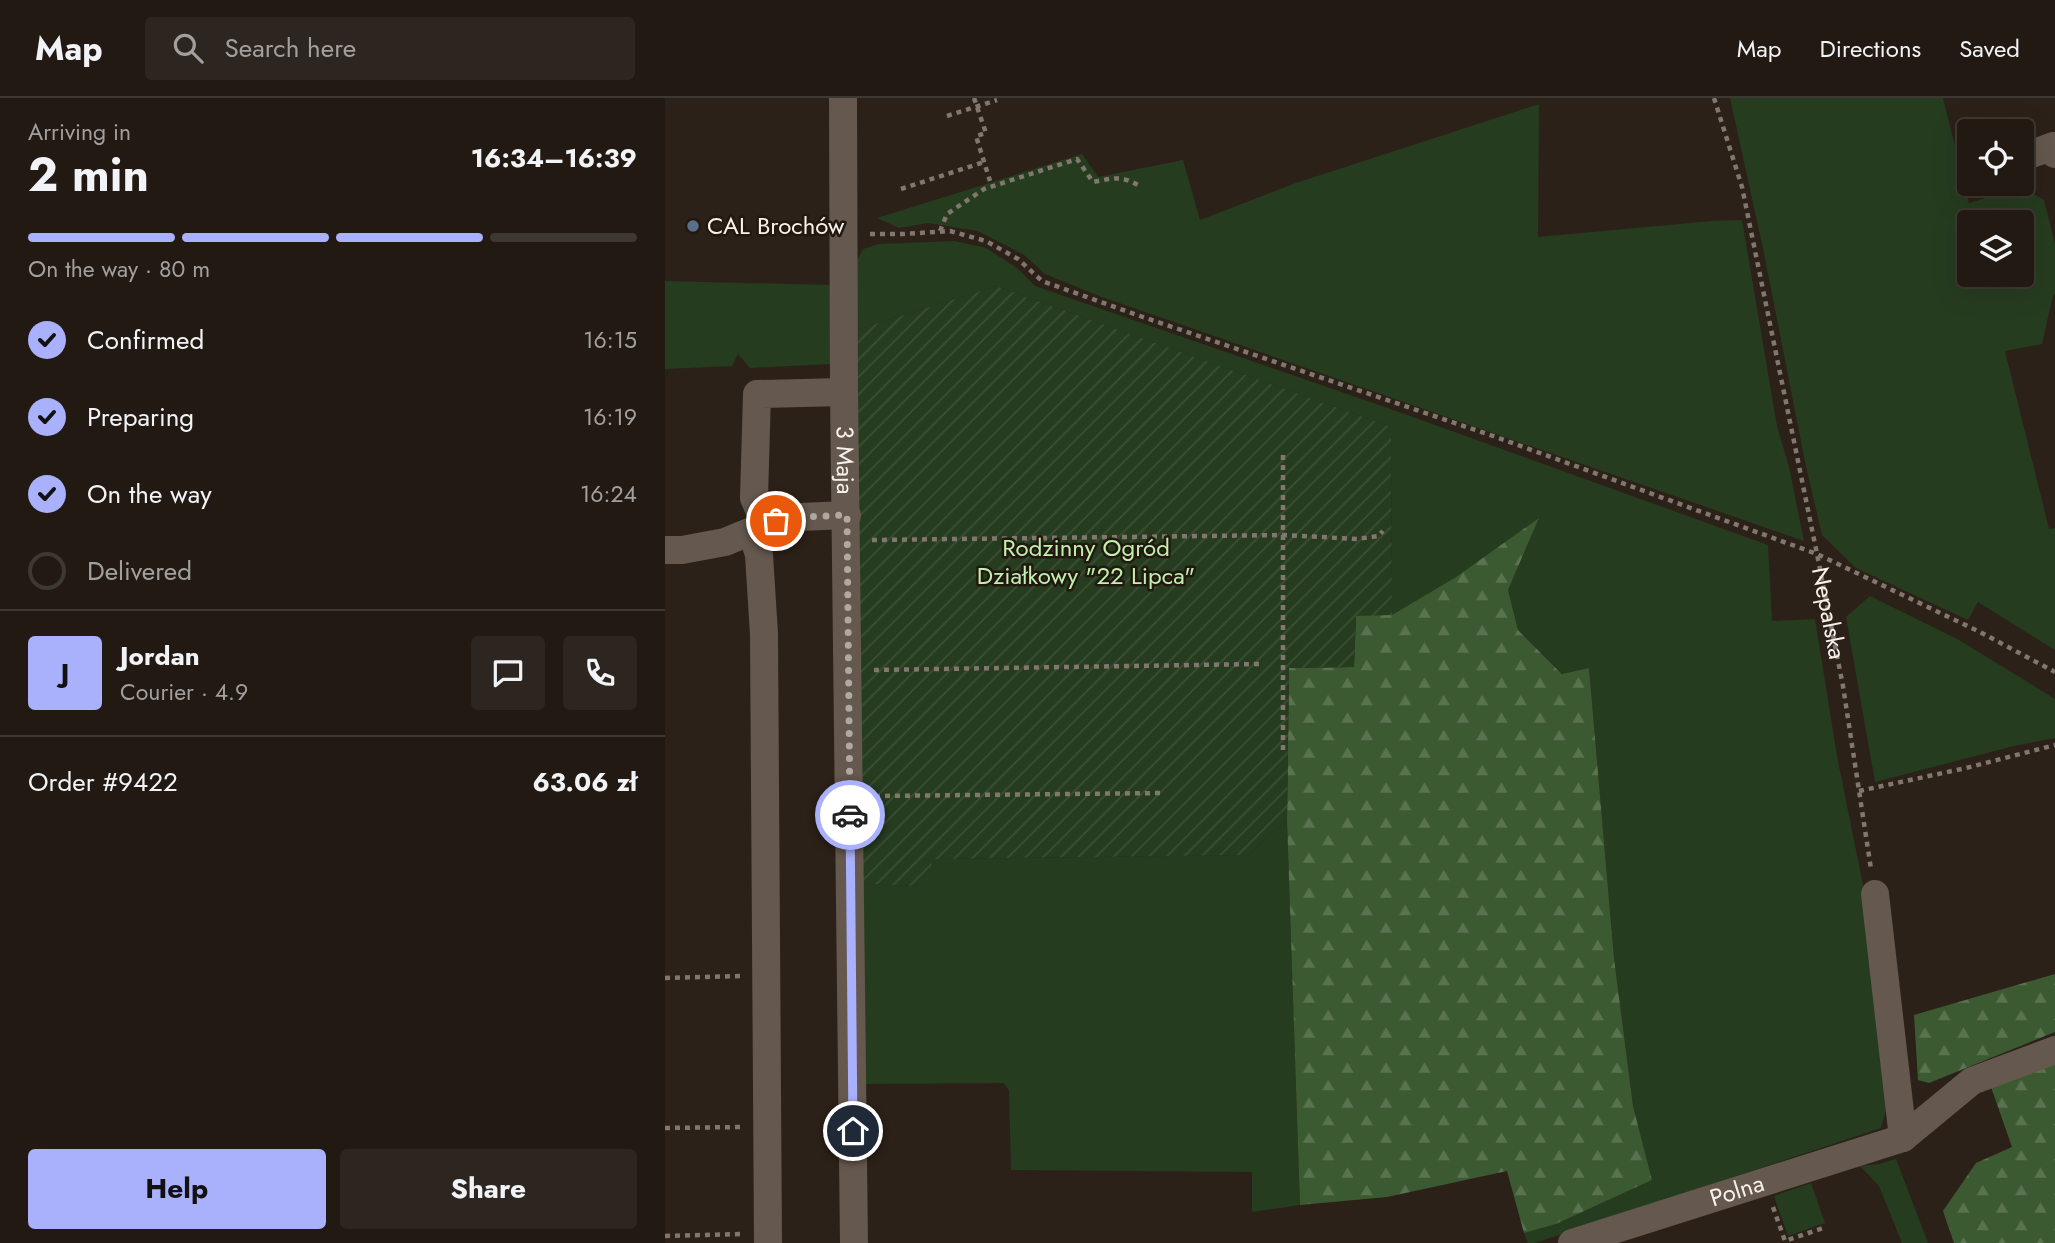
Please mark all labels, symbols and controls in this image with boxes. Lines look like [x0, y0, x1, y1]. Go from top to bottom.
search box [145, 17, 635, 80]
text: Map [35, 25, 103, 72]
icon: search [169, 29, 207, 67]
text: Search here [225, 29, 356, 67]
text: Map [1737, 31, 1782, 66]
text: Directions [1820, 31, 1921, 66]
text: Saved [1959, 31, 2020, 66]
text: Arriving in [28, 115, 131, 149]
map controls [1957, 119, 2034, 287]
button: locate [1957, 119, 2034, 196]
text: 16:34–16:39 [471, 139, 637, 177]
text: 2 min [28, 142, 149, 208]
place label: CAL Brochów [707, 208, 845, 243]
button: layers [1957, 210, 2034, 287]
marker: CAL Brochów [685, 218, 701, 234]
text: On the way · 80 m [28, 252, 210, 286]
icon: check [28, 321, 66, 359]
text: Confirmed [87, 321, 204, 359]
text: 16:15 [583, 323, 637, 357]
icon: check [28, 398, 66, 436]
text: Preparing [87, 398, 194, 436]
text: 16:19 [583, 400, 637, 434]
street label: 3 Maja [827, 425, 863, 495]
icon: check [28, 475, 66, 513]
text: On the way [87, 475, 212, 513]
text: 16:24 [580, 477, 637, 511]
pin [746, 491, 806, 551]
icon: bag [757, 502, 795, 540]
park label: Rodzinny Ogród Działkowy "22 Lipca" [977, 530, 1195, 593]
text: Delivered [87, 552, 192, 590]
street label: Nepalska [1803, 564, 1855, 662]
button: chat [471, 636, 545, 710]
button: phone [563, 636, 637, 710]
text: Jordan [120, 637, 200, 675]
text: J [61, 654, 69, 692]
text: Courier · 4.9 [120, 675, 248, 709]
text: Order #9422 [28, 763, 178, 801]
text: 63.06 zł [532, 763, 637, 801]
courier [815, 780, 885, 850]
icon: car [831, 796, 869, 834]
pin [823, 1101, 883, 1161]
icon: home [834, 1112, 872, 1150]
button: Help [28, 1149, 326, 1229]
button: Share [340, 1149, 637, 1229]
street label: Polna [1705, 1165, 1768, 1215]

